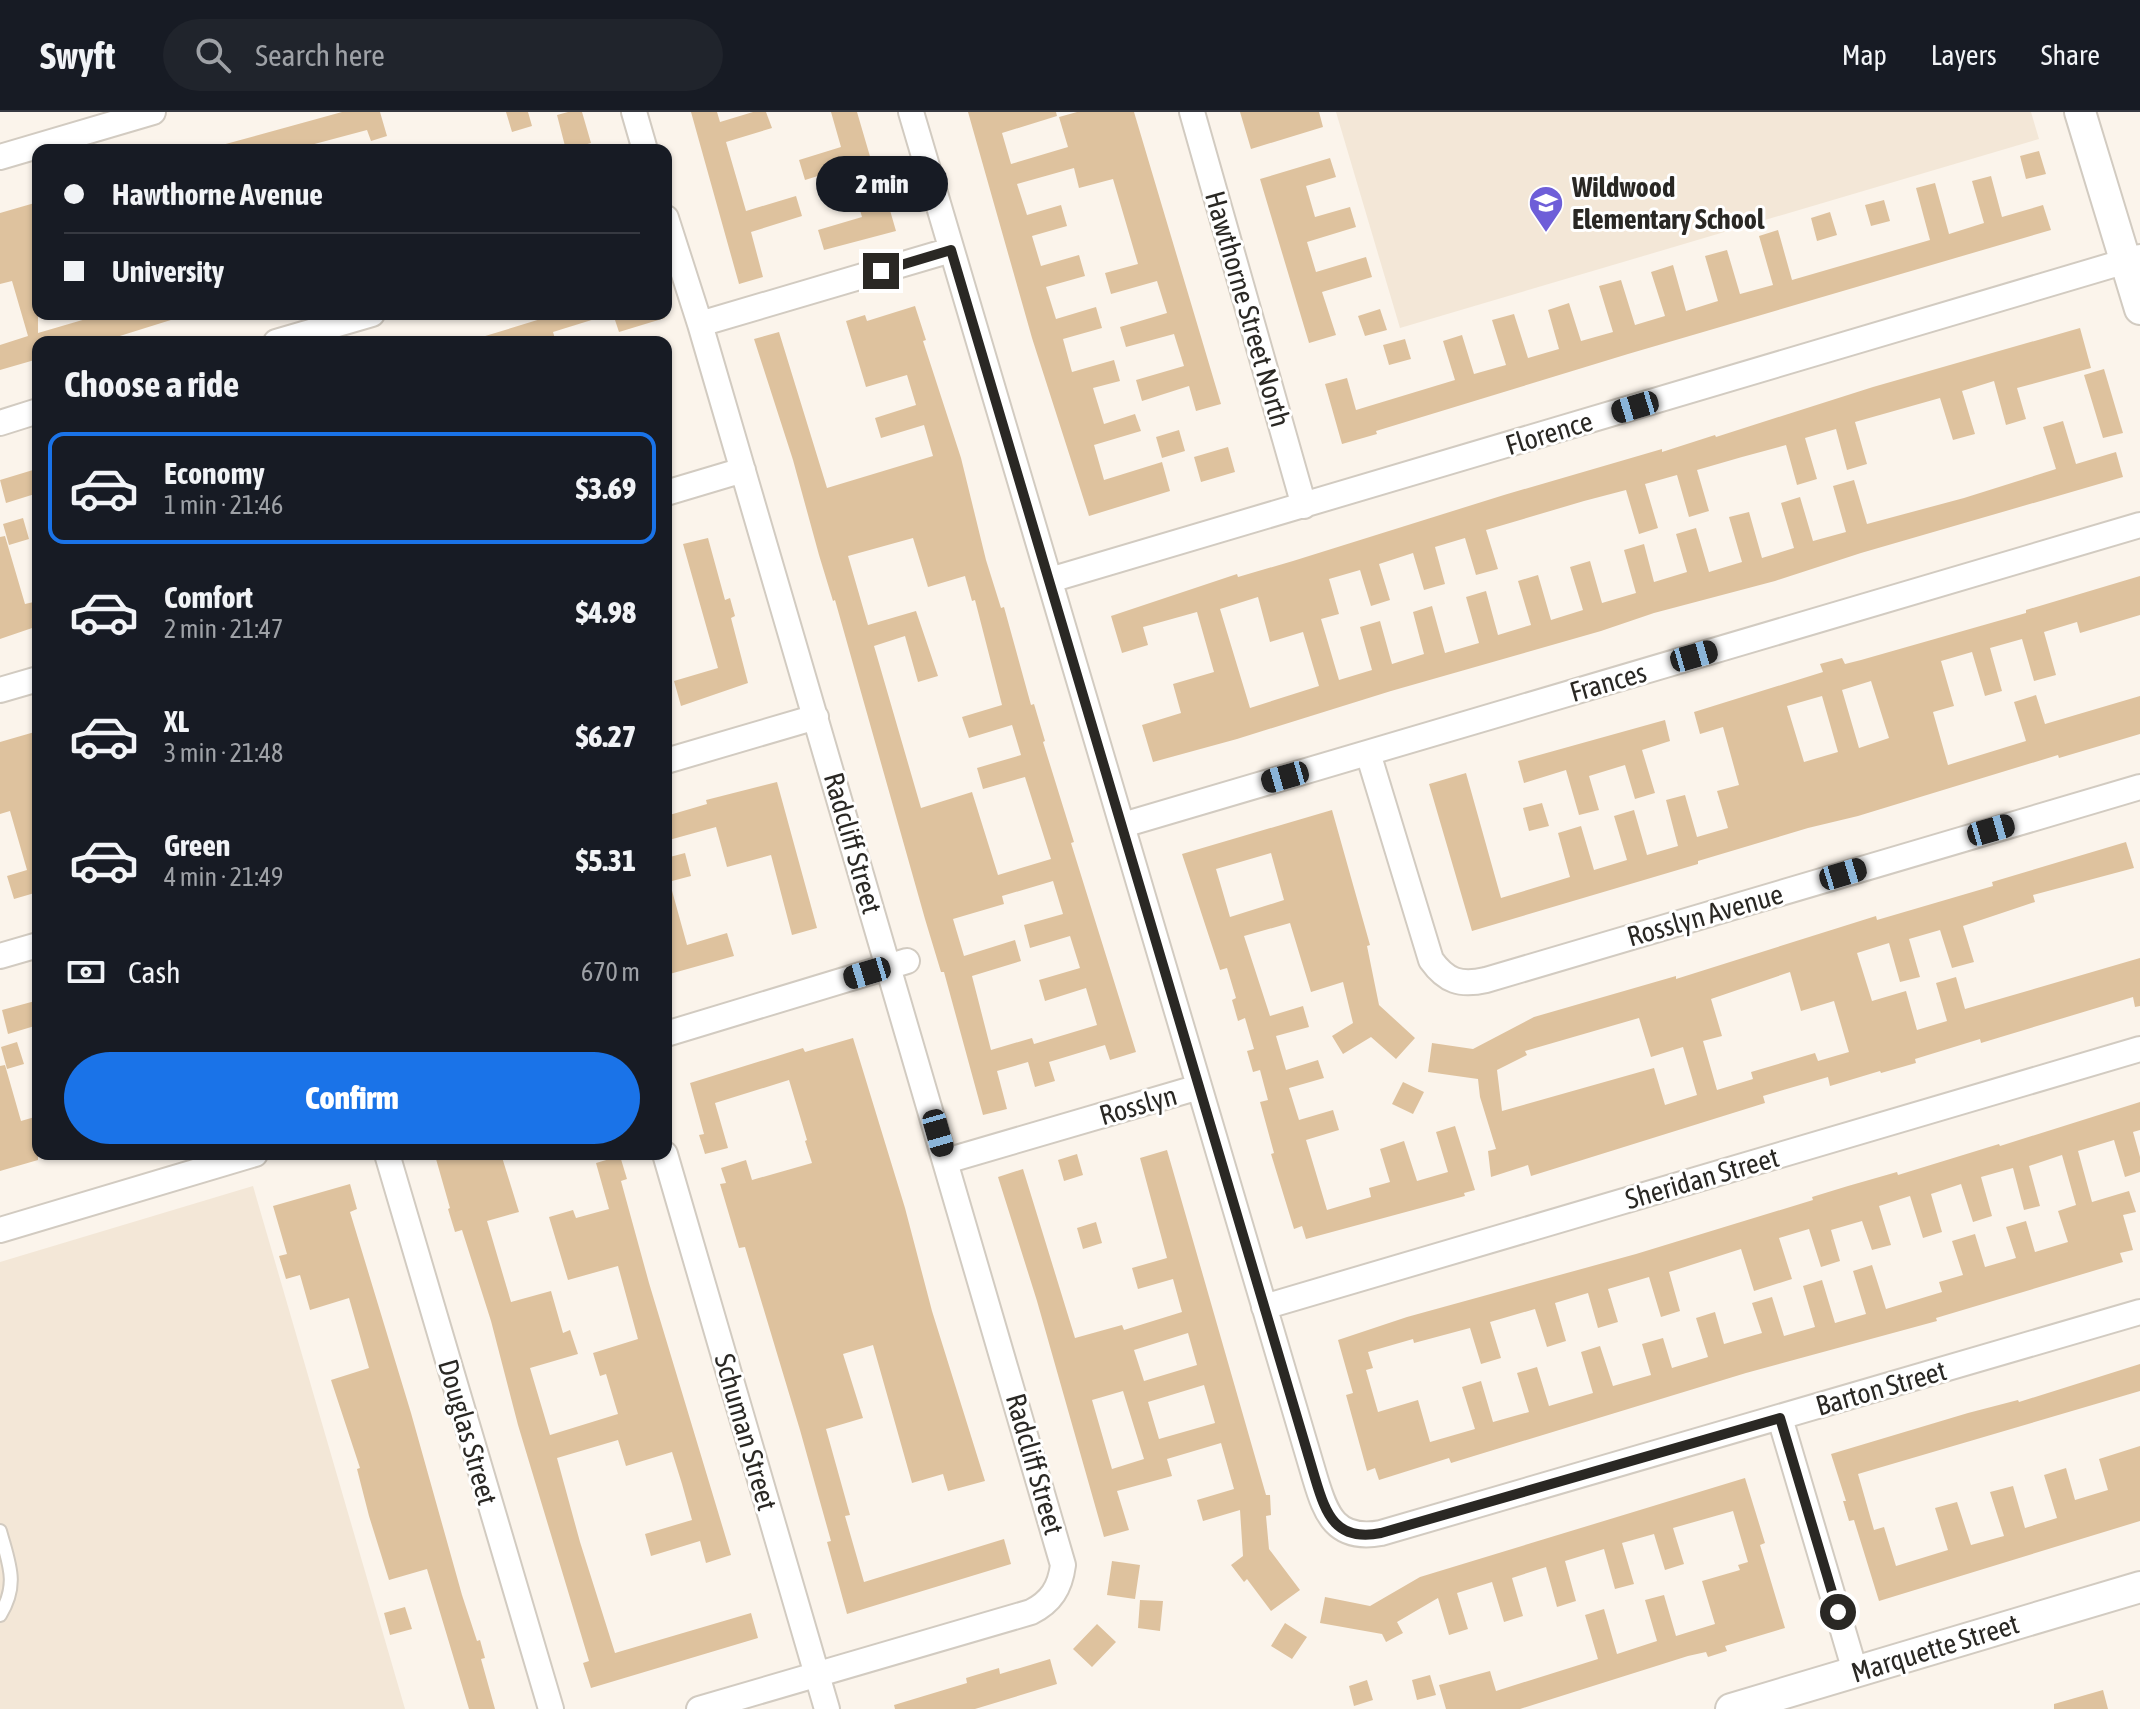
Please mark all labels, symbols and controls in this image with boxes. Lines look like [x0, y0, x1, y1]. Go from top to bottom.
search box [163, 19, 723, 91]
icon: search [191, 33, 235, 77]
text: Swyft [40, 34, 115, 77]
text: Search here [255, 38, 385, 72]
text: Map [1842, 39, 1887, 71]
text: Layers [1931, 39, 1997, 71]
text: Share [2041, 39, 2100, 71]
callout: 2 min [815, 155, 947, 211]
text: 2 min [855, 169, 909, 199]
place label: Wildwood Elementary School [1571, 171, 1765, 235]
text: Hawthorne Avenue [112, 177, 323, 211]
school or university icon: Wildwood Elementary School [1527, 184, 1565, 234]
street label: Hawthorne Street North [1199, 187, 1297, 431]
route end [863, 253, 899, 289]
text: University [112, 254, 224, 288]
text: Choose a ride [64, 363, 239, 405]
car [1609, 389, 1661, 425]
street label: Florence [1502, 405, 1596, 461]
icon: car [68, 452, 140, 524]
text: Economy [164, 456, 265, 490]
text: $3.69 [576, 471, 636, 505]
text: 1 min · 21:46 [164, 490, 283, 520]
icon: car [68, 576, 140, 648]
text: Comfort [164, 580, 253, 614]
text: $4.98 [576, 595, 636, 629]
text: 2 min · 21:47 [164, 614, 283, 644]
car [1668, 638, 1720, 674]
street label: Frances [1566, 656, 1650, 708]
icon: car [68, 700, 140, 772]
text: XL [164, 704, 189, 738]
text: $6.27 [576, 719, 636, 753]
text: 3 min · 21:48 [164, 738, 283, 768]
car [1259, 759, 1311, 795]
street label: Radcliff Street [818, 769, 888, 917]
car [1965, 812, 2017, 848]
icon: car [68, 824, 140, 896]
text: Green [164, 828, 230, 862]
text: $5.31 [576, 843, 636, 877]
car [1817, 856, 1869, 892]
text: 4 min · 21:49 [164, 862, 283, 892]
street label: Rosslyn Avenue [1623, 877, 1787, 953]
icon: cash [64, 950, 108, 994]
text: Cash [128, 955, 181, 989]
car [841, 955, 893, 991]
text: 670 m [581, 957, 640, 987]
button: Confirm [64, 1052, 640, 1144]
street label: Rosslyn [1096, 1079, 1180, 1131]
car [920, 1107, 956, 1159]
street label: Sheridan Street [1622, 1141, 1782, 1215]
street label: Schuman Street [708, 1350, 784, 1514]
street label: Barton Street [1812, 1354, 1950, 1422]
street label: Douglas Street [432, 1355, 504, 1509]
street label: Radcliff Street [1000, 1390, 1070, 1538]
route start [1820, 1594, 1856, 1630]
street label: Marquette Street [1847, 1607, 2023, 1689]

